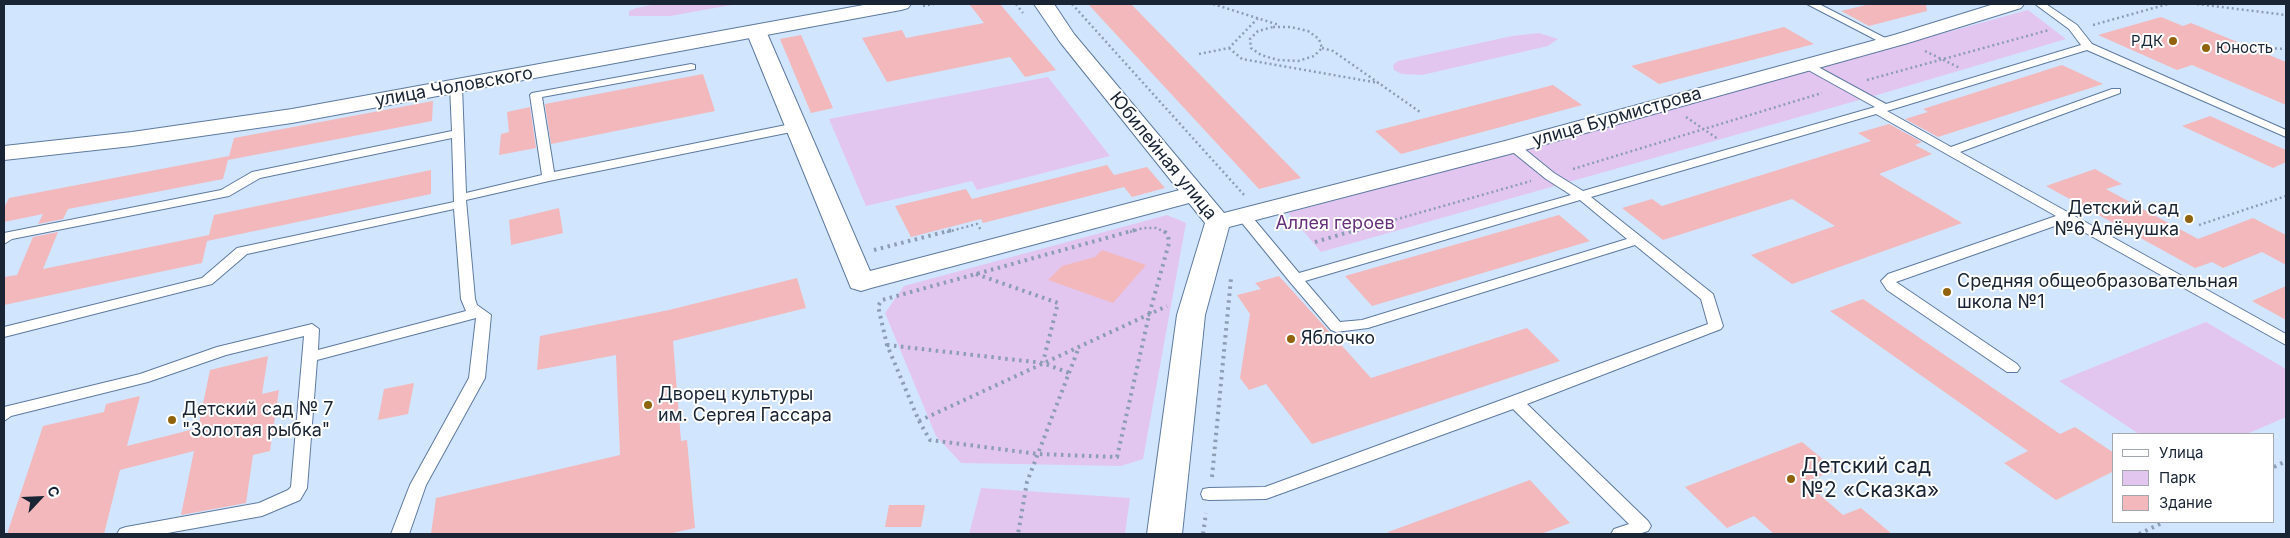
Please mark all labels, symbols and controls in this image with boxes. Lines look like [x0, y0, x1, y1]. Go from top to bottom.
place label: РДК [2131, 32, 2163, 50]
marker: РДК [2167, 35, 2179, 47]
place label: Юность [2216, 39, 2273, 57]
marker: Юность [2200, 42, 2212, 54]
street label: улица Чоловского [373, 62, 535, 112]
street label: улица Бурмистрова [1530, 83, 1704, 151]
street label: Юбилейная улица [1105, 88, 1221, 224]
place label: Детский сад №6 Алёнушка [2054, 198, 2179, 240]
park label: Аллея героев [1275, 213, 1395, 235]
marker: Детский сад №6 Алёнушка [2183, 213, 2195, 225]
place label: Средняя общеобразовательная школа №1 [1957, 271, 2238, 314]
marker: Средняя общеобразовательная школа №1 [1941, 286, 1953, 298]
place label: Яблочко [1301, 328, 1375, 350]
marker: Яблочко [1285, 333, 1297, 345]
place label: Дворец культуры им. Сергея Гассара [658, 384, 832, 426]
place label: Детский сад № 7 "Золотая рыбка" [182, 399, 334, 442]
marker: Дворец культуры им. Сергея Гассара [642, 399, 654, 411]
marker: Детский сад № 7 "Золотая рыбка" [166, 414, 178, 426]
legend [2112, 433, 2275, 523]
text: Улица [2159, 443, 2203, 462]
place label: Детский сад №2 «Сказка» [1801, 454, 1939, 504]
text: Парк [2159, 468, 2196, 487]
north arrow [15, 473, 65, 523]
marker: Детский сад №2 «Сказка» [1785, 473, 1797, 485]
text: С [44, 483, 64, 500]
text: Здание [2159, 493, 2213, 512]

